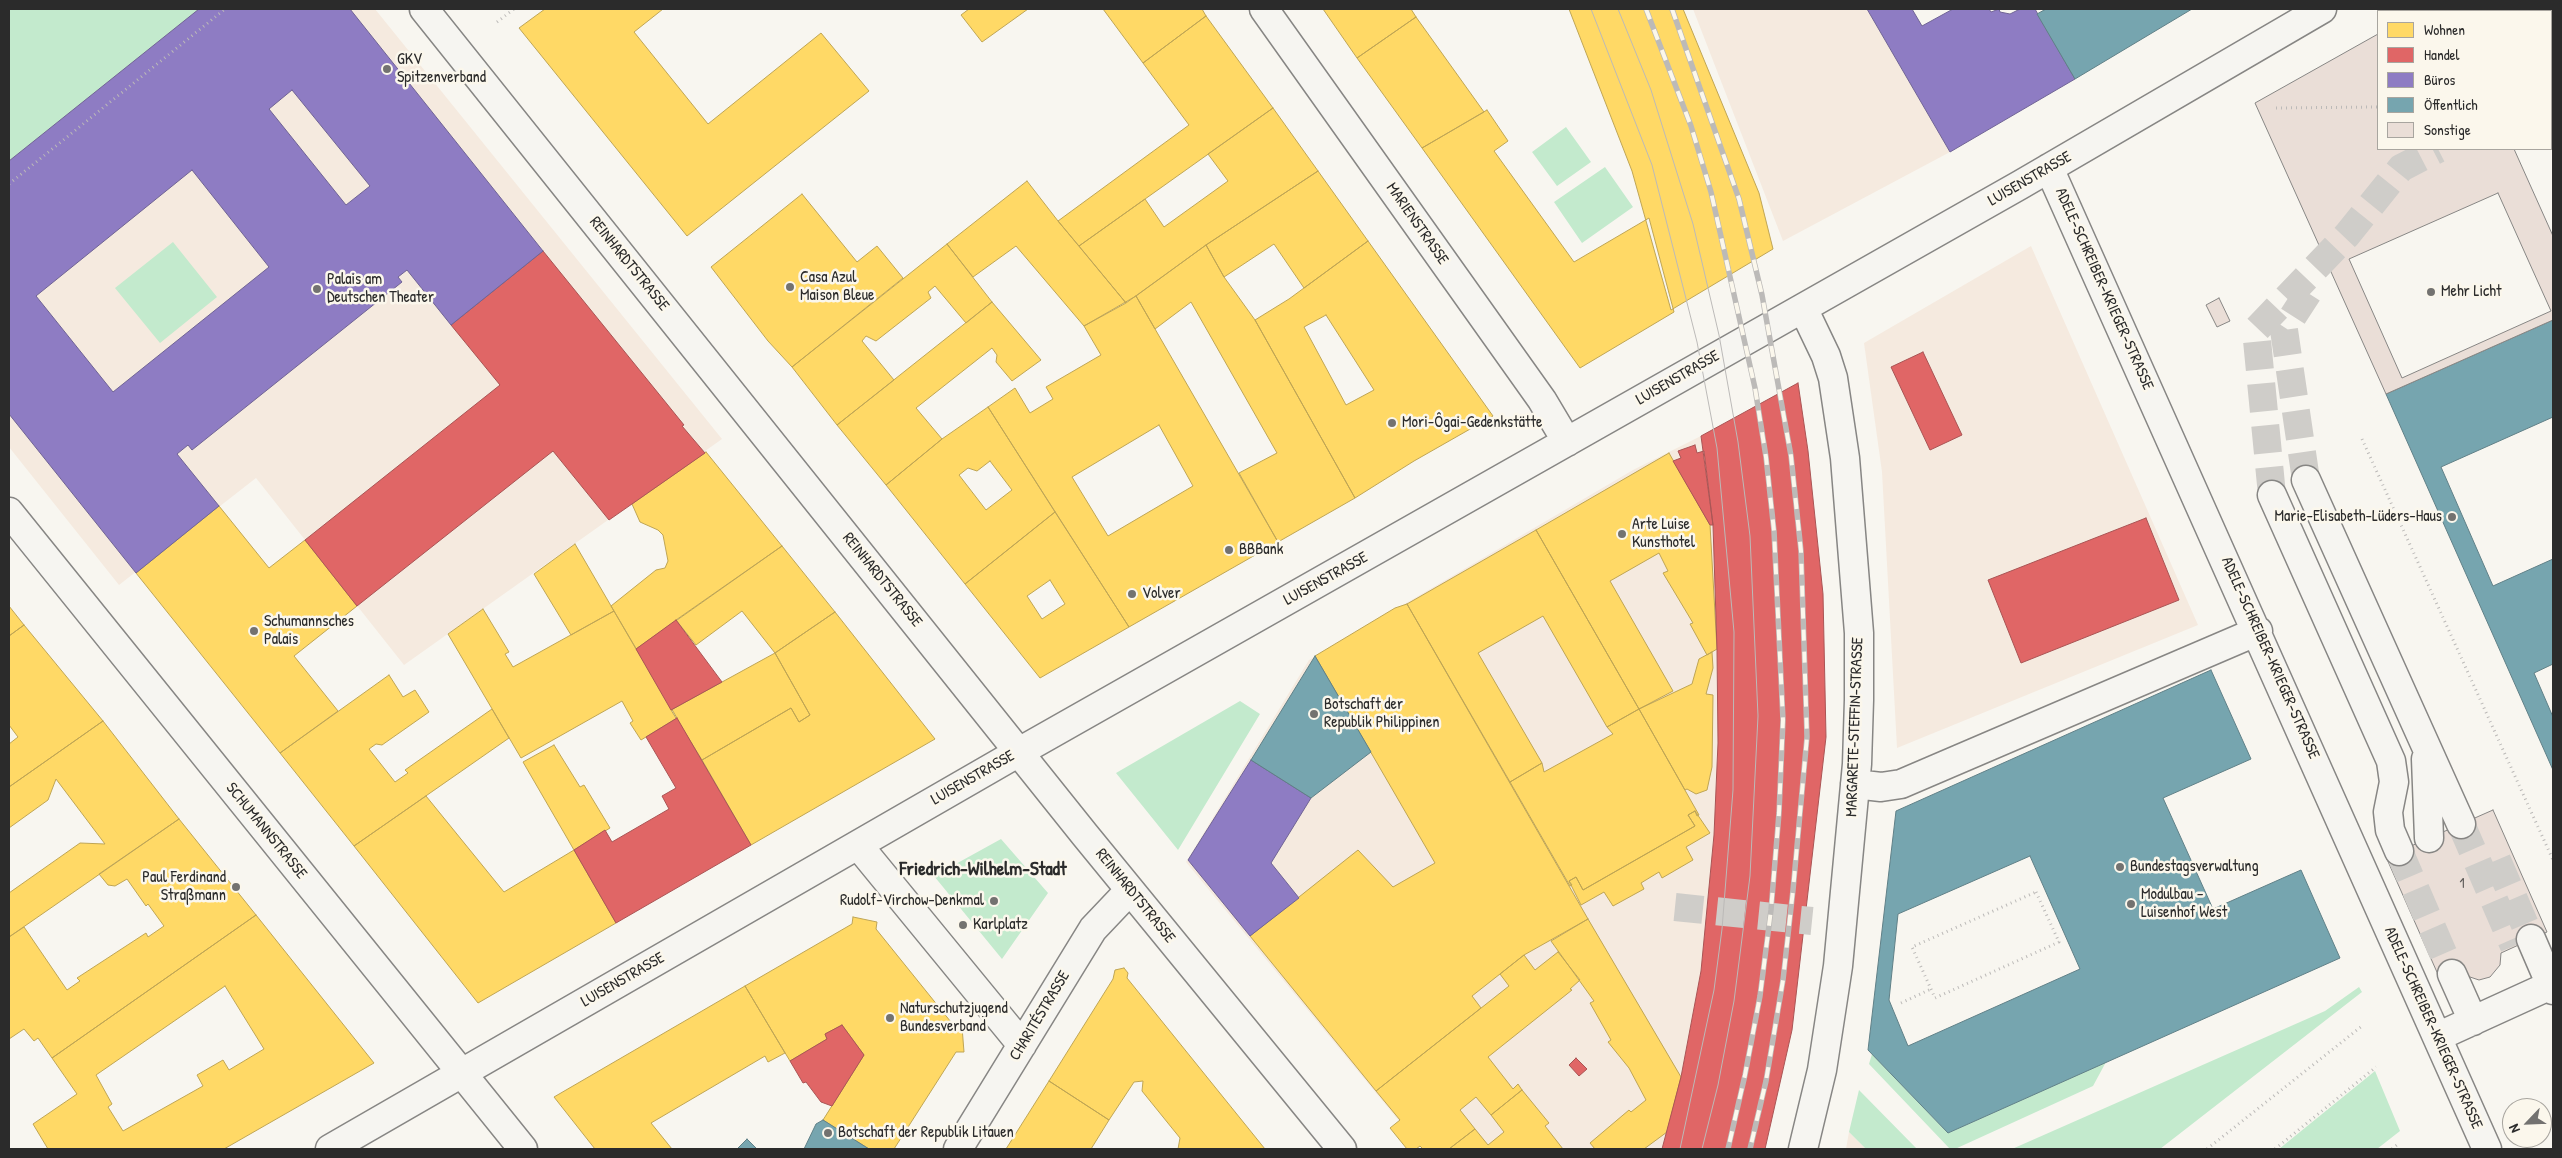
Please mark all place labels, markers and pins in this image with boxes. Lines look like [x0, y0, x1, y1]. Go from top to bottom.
place label: GKV Spitzenverband [397, 50, 486, 88]
marker: GKV Spitzenverband [381, 63, 393, 75]
place label: Casa Azul Maison Bleue [800, 268, 874, 306]
place label: Palais am Deutschen Theater [327, 270, 434, 308]
marker: Casa Azul Maison Bleue [784, 281, 796, 293]
place label: Mehr Licht [2441, 282, 2501, 302]
marker: Palais am Deutschen Theater [311, 283, 323, 295]
marker: Mehr Licht [2425, 286, 2437, 298]
place label: Mori-Ôgai-Gedenkstätte [1402, 413, 1542, 433]
marker: Mori-Ôgai-Gedenkstätte [1386, 417, 1398, 429]
place label: Marie-Elisabeth-Lüders-Haus [2275, 507, 2442, 527]
marker: Marie-Elisabeth-Lüders-Haus [2446, 511, 2458, 523]
place label: Arte Luise Kunsthotel [1632, 515, 1695, 553]
marker: Arte Luise Kunsthotel [1616, 528, 1628, 540]
place label: BBBank [1239, 540, 1283, 560]
marker: BBBank [1223, 544, 1235, 556]
place label: Volver [1142, 584, 1181, 604]
marker: Volver [1126, 588, 1138, 600]
place label: Schumannsches Palais [264, 612, 354, 650]
marker: Schumannsches Palais [248, 625, 260, 637]
place label: Botschaft der Republik Philippinen [1324, 695, 1440, 733]
marker: Botschaft der Republik Philippinen [1308, 708, 1320, 720]
place label: Bundestagsverwaltung [2130, 857, 2259, 877]
marker: Bundestagsverwaltung [2114, 861, 2126, 873]
place label: Paul Ferdinand Straßmann [142, 868, 226, 906]
marker: Paul Ferdinand Straßmann [230, 881, 242, 893]
place label: Modulbau – Luisenhof West [2141, 885, 2227, 923]
place label: Rudolf-Virchow-Denkmal [840, 891, 984, 911]
marker: Rudolf-Virchow-Denkmal [988, 895, 1000, 907]
marker: Modulbau – Luisenhof West [2125, 898, 2137, 910]
place label: Karlplatz [973, 915, 1028, 935]
marker: Karlplatz [957, 919, 969, 931]
place label: Naturschutzjugend Bundesverband [900, 999, 1008, 1037]
marker: Naturschutzjugend Bundesverband [884, 1012, 896, 1024]
place label: Botschaft der Republik Litauen [838, 1123, 1014, 1143]
marker: Botschaft der Republik Litauen [822, 1127, 834, 1139]

